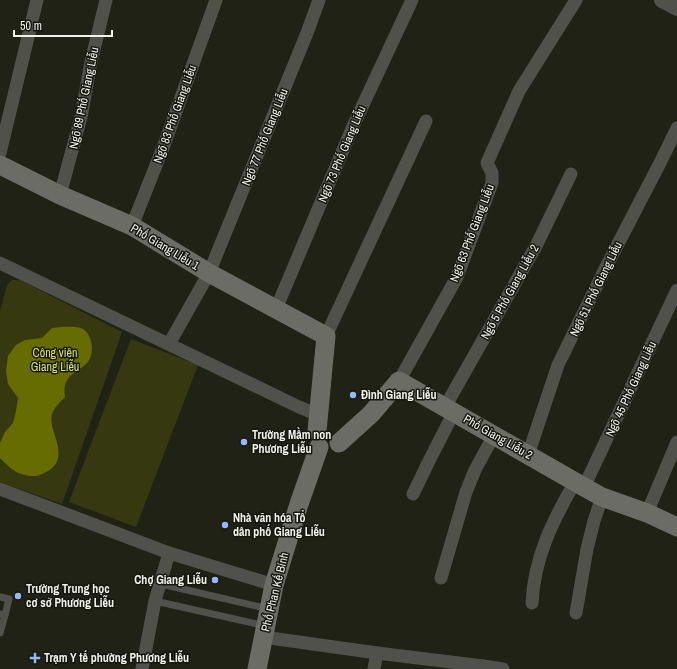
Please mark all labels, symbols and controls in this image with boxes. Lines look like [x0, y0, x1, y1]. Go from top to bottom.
scale bar [14, 12, 112, 38]
text: 50 m [20, 18, 42, 34]
street label: Ngõ 89 Phố Giang Liễu [65, 46, 103, 150]
street label: Ngõ 83 Phố Giang Liễu [150, 63, 200, 165]
street label: Ngõ 77 Phố Giang Liễu [238, 86, 292, 188]
street label: Ngõ 73 Phố Giang Liễu [314, 103, 370, 205]
street label: Ngõ 63 Phố Giang Liễu [446, 182, 498, 284]
street label: Phố Giang Liễu 1 [128, 220, 203, 274]
street label: Ngõ 51 Phố Giang Liễu [566, 239, 626, 339]
street label: Ngõ 5 Phố Giang Liễu 2 [477, 242, 543, 342]
street label: Ngõ 45 Phố Giang Liễu [602, 339, 660, 439]
park label: Công viên Giang Liễu [31, 345, 79, 375]
place label: Đình Giang Liễu [361, 387, 436, 403]
marker: Đình Giang Liễu [348, 390, 358, 400]
street label: Phố Giang Liễu 2 [461, 411, 535, 463]
place label: Trường Mầm non Phương Liễu [252, 427, 331, 457]
marker: Trường Mầm non Phương Liễu [239, 437, 249, 447]
place label: Nhà văn hóa Tổ dân phố Giang Liễu [233, 510, 325, 540]
marker: Nhà văn hóa Tổ dân phố Giang Liễu [220, 520, 230, 530]
street label: Phố Phan Kế Bính [257, 551, 293, 633]
place label: Chợ Giang Liễu [134, 572, 207, 588]
marker: Chợ Giang Liễu [210, 575, 220, 585]
place label: Trường Trung học cơ sở Phương Liễu [26, 581, 114, 611]
marker: Trường Trung học cơ sở Phương Liễu [13, 591, 23, 601]
place label: Trạm Y tế phường Phương Liễu [44, 650, 189, 666]
marker: Trạm Y tế phường Phương Liễu [29, 652, 41, 664]

